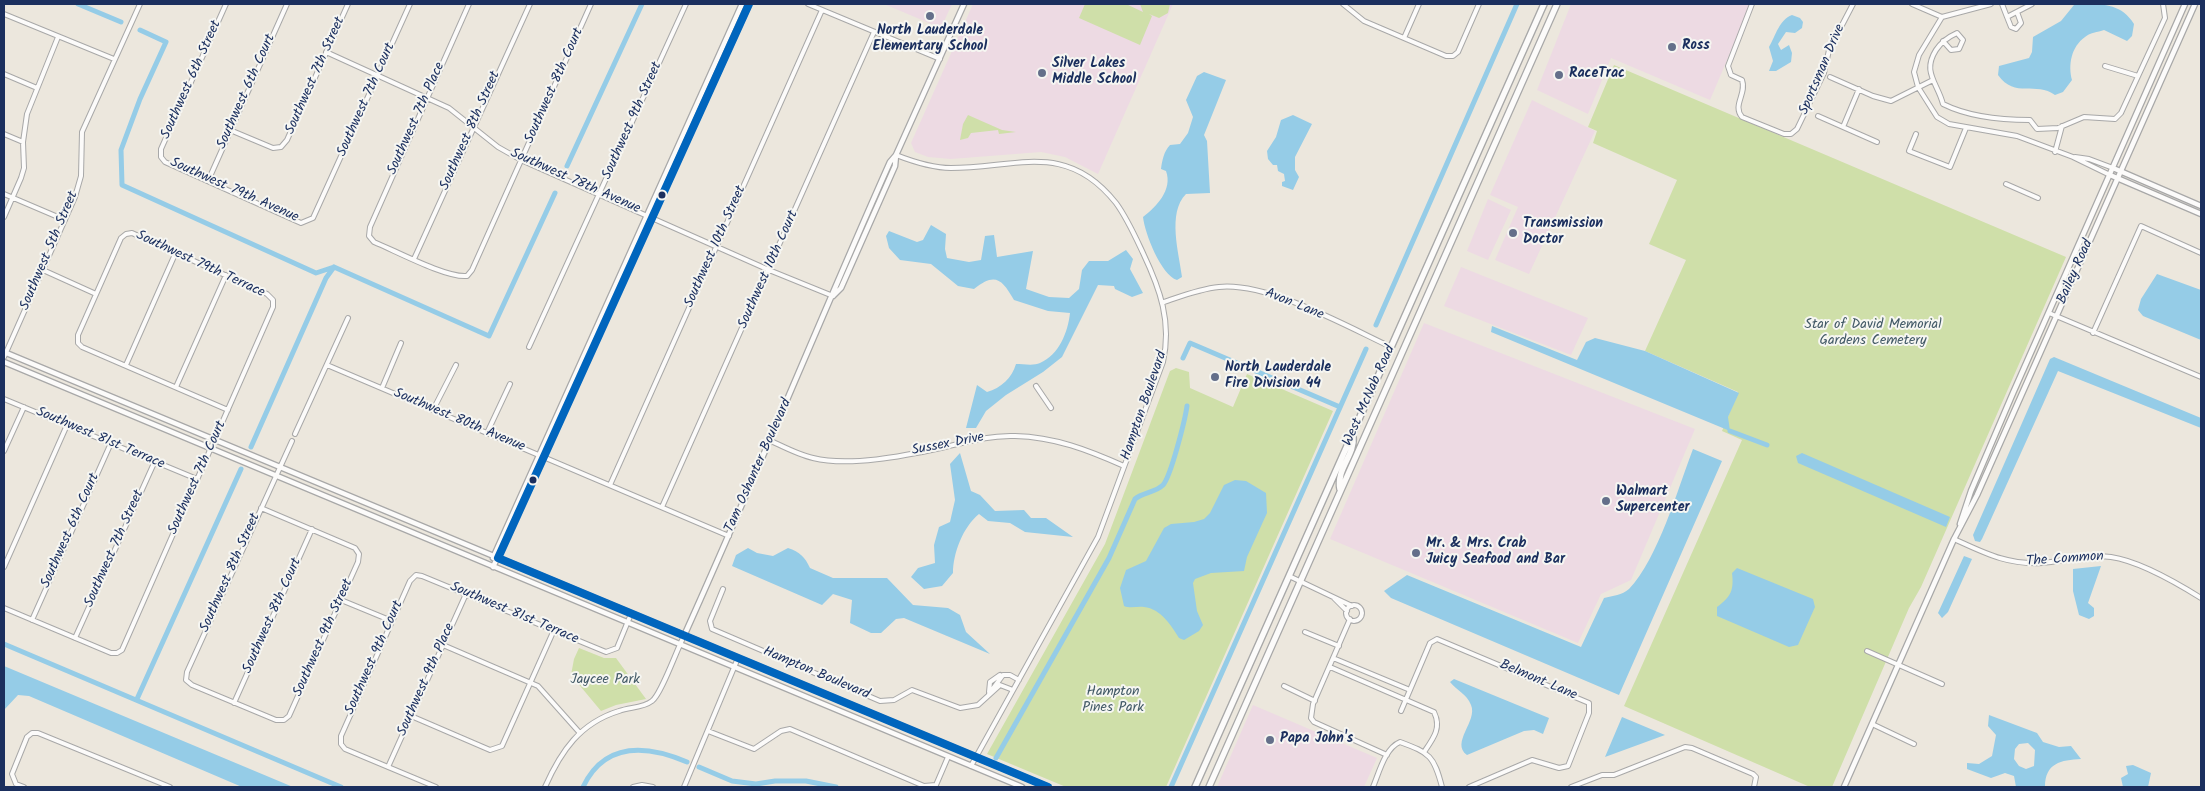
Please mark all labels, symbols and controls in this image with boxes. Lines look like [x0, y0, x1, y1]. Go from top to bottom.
marker: North Lauderdale Elementary School [924, 10, 936, 22]
street label: Southwest 7th Street [283, 15, 349, 137]
street label: Southwest 6th Street [158, 18, 226, 142]
street label: Sportsman Drive [1796, 22, 1850, 118]
place label: North Lauderdale Elementary School [873, 24, 987, 56]
street label: Southwest 8th Court [522, 26, 588, 146]
street label: Southwest 6th Court [214, 32, 280, 152]
place label: Ross [1682, 39, 1710, 55]
street label: Southwest 7th Court [334, 41, 400, 159]
marker: Ross [1666, 41, 1678, 53]
place label: Silver Lakes Middle School [1052, 57, 1136, 90]
street label: Southwest 7th Place [385, 60, 449, 178]
street label: Southwest 9th Street [599, 60, 667, 182]
marker: Silver Lakes Middle School [1036, 67, 1048, 79]
place label: RaceTrac [1569, 67, 1625, 83]
street label: Southwest 8th Street [437, 69, 505, 193]
marker: RaceTrac [1553, 69, 1565, 81]
street label: Southwest 78th Avenue [507, 146, 643, 218]
street label: Southwest 79th Avenue [167, 155, 301, 227]
street label: Southwest 10th Street [682, 183, 750, 311]
street label: Southwest 5th Street [17, 189, 83, 313]
unlabelled marker [657, 190, 667, 200]
street label: Southwest 10th Court [735, 208, 803, 332]
place label: Transmission Doctor [1523, 217, 1603, 250]
marker: Transmission Doctor [1507, 227, 1519, 239]
street label: Southwest 79th Terrace [133, 228, 267, 302]
street label: Bailey Road [2054, 237, 2098, 307]
street label: Avon Lane [1262, 286, 1326, 324]
park label: Star of David Memorial Gardens Cemetery [1804, 318, 1942, 351]
street label: West McNab Road [1340, 343, 1400, 449]
street label: Hampton Boulevard [1118, 349, 1172, 463]
place label: North Lauderdale Fire Division 44 [1225, 361, 1331, 394]
marker: North Lauderdale Fire Division 44 [1209, 371, 1221, 383]
street label: Southwest 80th Avenue [391, 386, 527, 456]
street label: Tam Oshanter Boulevard [722, 396, 796, 536]
street label: Southwest 81st Terrace [33, 404, 167, 474]
street label: Southwest 7th Court [165, 419, 231, 537]
street label: Sussex Drive [910, 430, 986, 460]
street label: Southwest 6th Court [38, 471, 104, 591]
unlabelled marker [528, 475, 538, 485]
place label: Walmart Supercenter [1616, 485, 1690, 518]
street label: Southwest 7th Street [82, 488, 148, 610]
marker: Walmart Supercenter [1600, 495, 1612, 507]
street label: Southwest 8th Street [197, 511, 265, 635]
place label: Mr. & Mrs. Crab Juicy Seafood and Bar [1426, 537, 1565, 570]
marker: Mr. & Mrs. Crab Juicy Seafood and Bar [1410, 547, 1422, 559]
street label: The Common [2026, 549, 2104, 571]
street label: Southwest 8th Court [240, 556, 306, 676]
street label: Southwest 9th Street [290, 577, 358, 699]
street label: Southwest 81st Terrace [447, 579, 581, 649]
street label: Southwest 9th Court [342, 598, 408, 718]
street label: Southwest 9th Place [395, 621, 459, 739]
street label: Hampton Boulevard [760, 644, 872, 704]
street label: Belmont Lane [1497, 657, 1579, 705]
park label: Jaycee Park [570, 673, 640, 689]
park label: Hampton Pines Park [1082, 685, 1144, 718]
place label: Papa John's [1280, 732, 1353, 748]
marker: Papa John's [1264, 734, 1276, 746]

